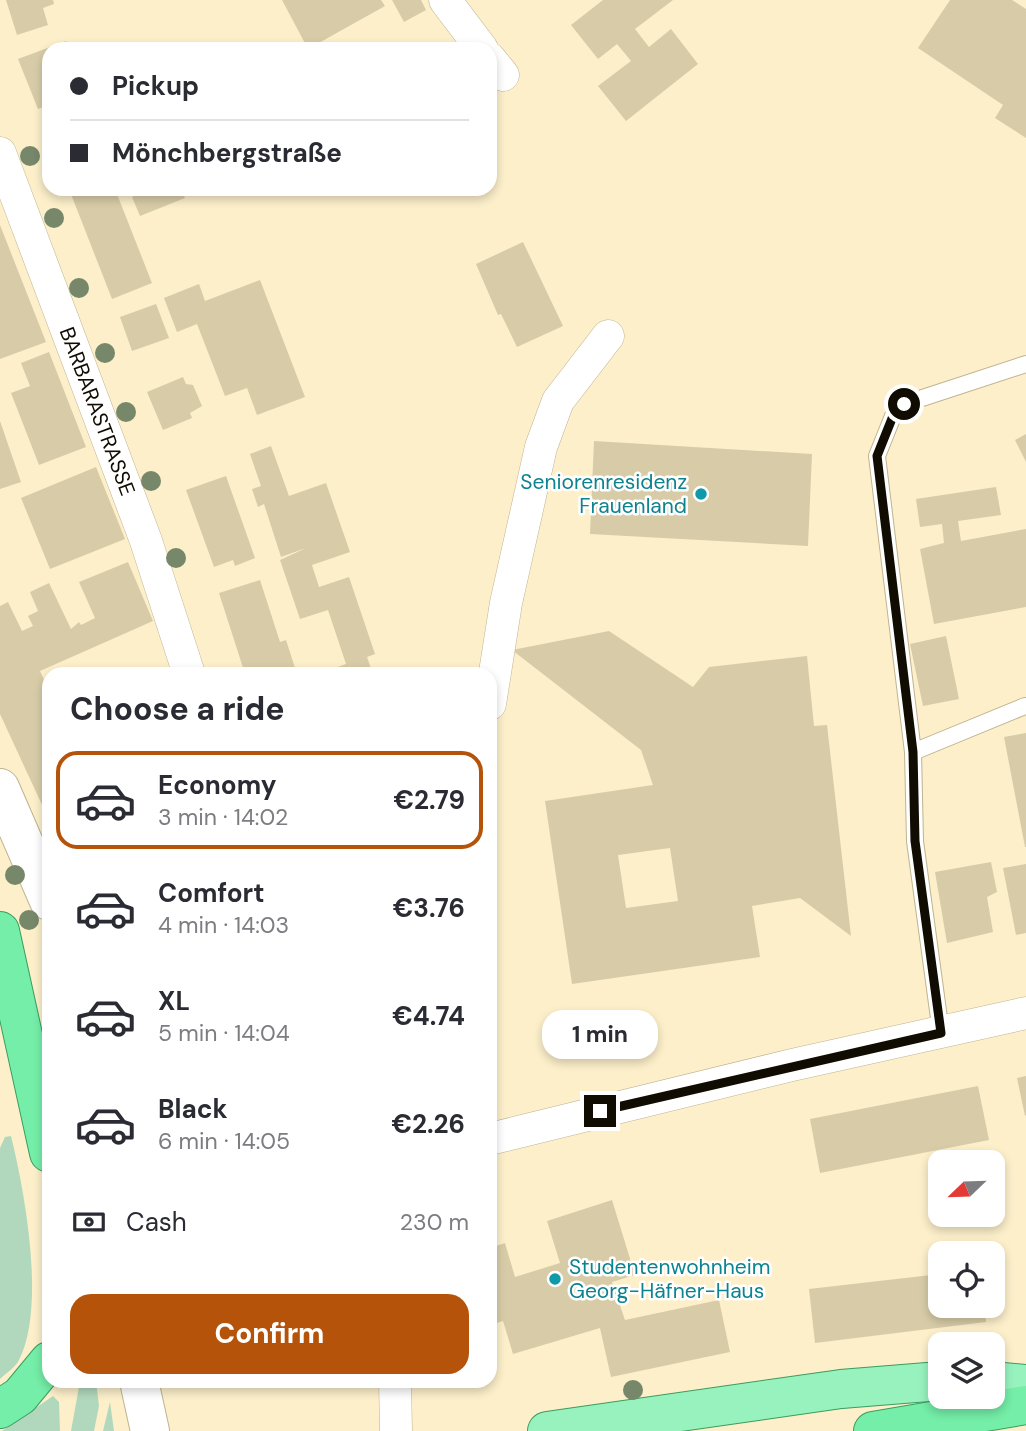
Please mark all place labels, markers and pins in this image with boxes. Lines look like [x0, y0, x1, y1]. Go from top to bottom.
place label: Seniorenresidenz Frauenland [520, 468, 687, 520]
marker: Seniorenresidenz Frauenland [693, 486, 709, 502]
place label: Studentenwohnheim Georg-Häfner-Haus [569, 1253, 770, 1305]
marker: Studentenwohnheim Georg-Häfner-Haus [547, 1271, 563, 1287]

